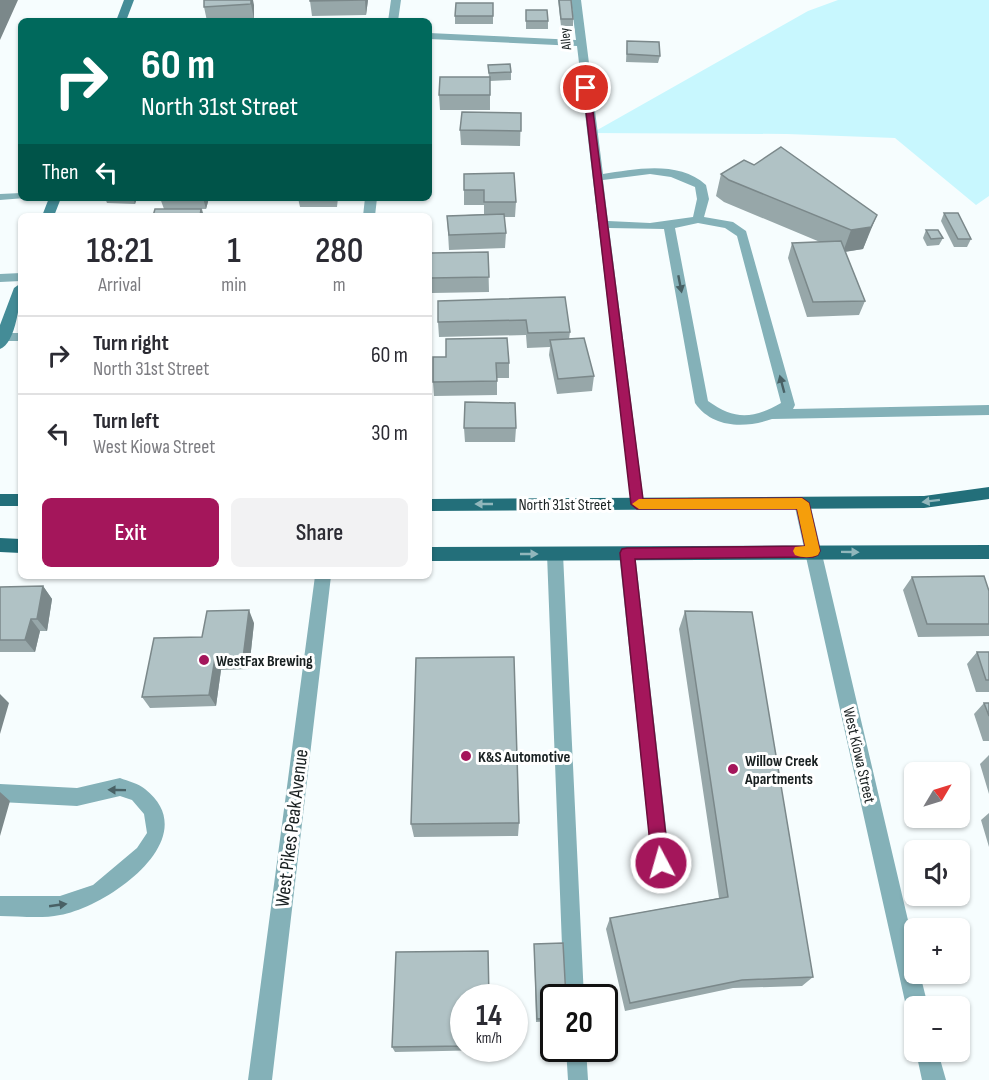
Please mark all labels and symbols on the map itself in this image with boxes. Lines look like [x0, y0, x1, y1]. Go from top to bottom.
street label: Alley [556, 26, 575, 52]
pin [560, 62, 611, 113]
one-way arrow [675, 274, 684, 293]
one-way arrow [777, 375, 787, 393]
street label: North 31st Street [518, 496, 612, 515]
one-way arrow [921, 496, 940, 506]
one-way arrow [475, 499, 494, 509]
one-way arrow [841, 547, 860, 556]
one-way arrow [520, 549, 539, 559]
place label: WestFax Brewing [216, 652, 313, 671]
marker: WestFax Brewing [197, 653, 211, 667]
street label: West Kiowa Street [838, 706, 879, 805]
street label: West Pikes Peak Avenue [270, 748, 314, 908]
place label: K&S Automotive [478, 748, 571, 767]
marker: K&S Automotive [459, 749, 473, 763]
place label: Willow Creek Apartments [744, 752, 819, 789]
marker: Willow Creek Apartments [726, 762, 740, 776]
north arrow [904, 762, 970, 828]
one-way arrow [107, 785, 126, 794]
position arrow [629, 831, 693, 895]
one-way arrow [49, 900, 68, 909]
speed limit sign: 20 [540, 984, 618, 1062]

